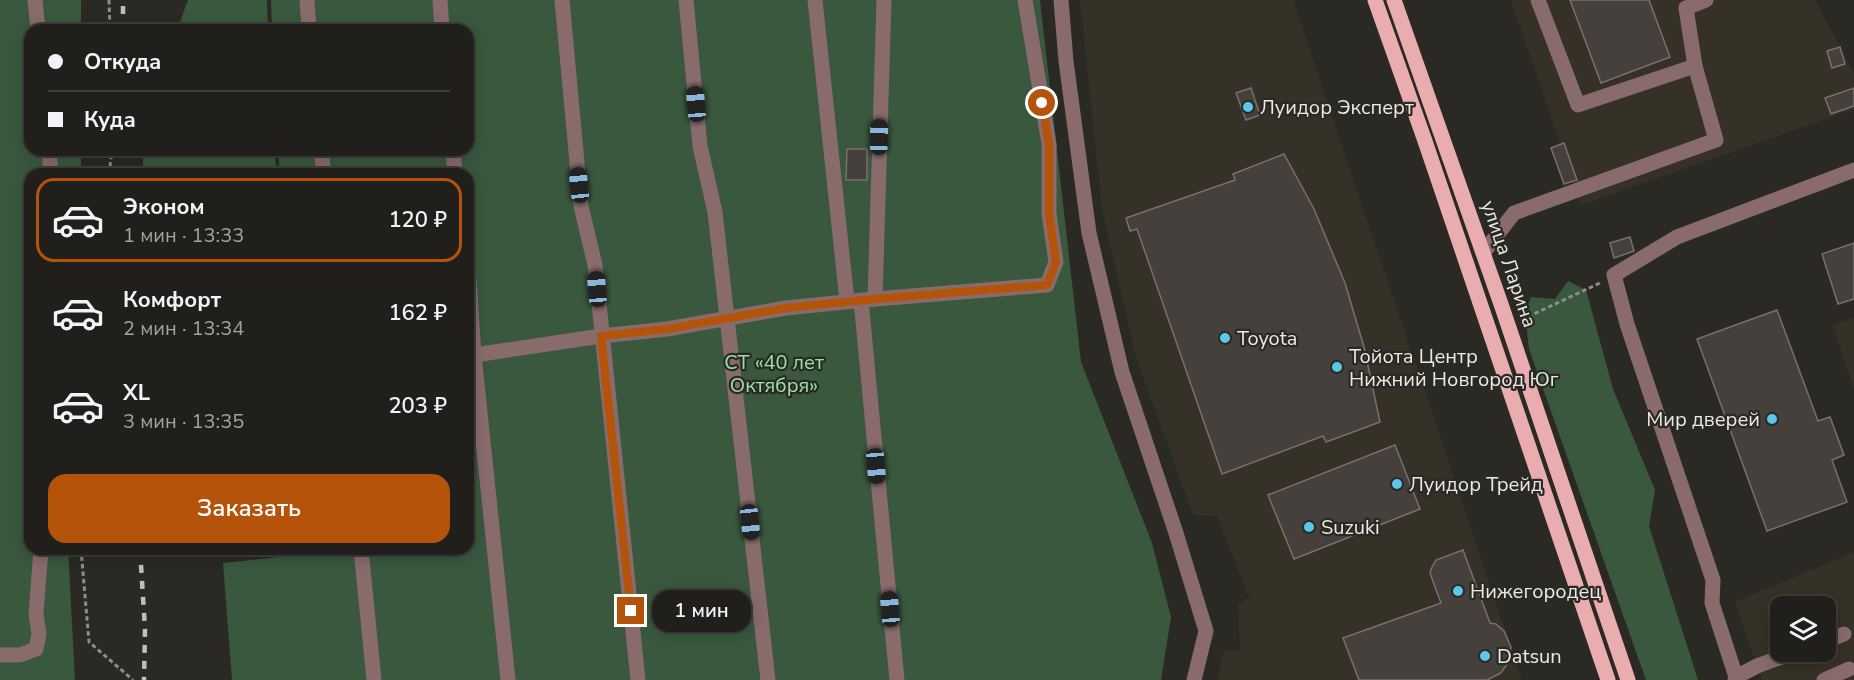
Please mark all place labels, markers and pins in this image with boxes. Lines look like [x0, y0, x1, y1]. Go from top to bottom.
place label: Луидор Эксперт [1260, 94, 1414, 121]
marker: Луидор Эксперт [1241, 100, 1255, 114]
place label: Toyota [1237, 325, 1297, 352]
marker: Toyota [1218, 331, 1232, 345]
place label: Тойота Центр Нижний Новгород Юг [1349, 343, 1559, 393]
marker: Тойота Центр Нижний Новгород Юг [1330, 360, 1344, 374]
place label: Мир дверей [1646, 406, 1760, 433]
marker: Мир дверей [1765, 412, 1779, 426]
place label: Луидор Трейд [1409, 471, 1543, 498]
marker: Луидор Трейд [1390, 477, 1404, 491]
place label: Suzuki [1321, 514, 1380, 541]
marker: Suzuki [1302, 520, 1316, 534]
place label: Нижегородец [1470, 578, 1601, 605]
marker: Нижегородец [1451, 584, 1465, 598]
place label: Datsun [1497, 643, 1562, 670]
marker: Datsun [1478, 649, 1492, 663]

